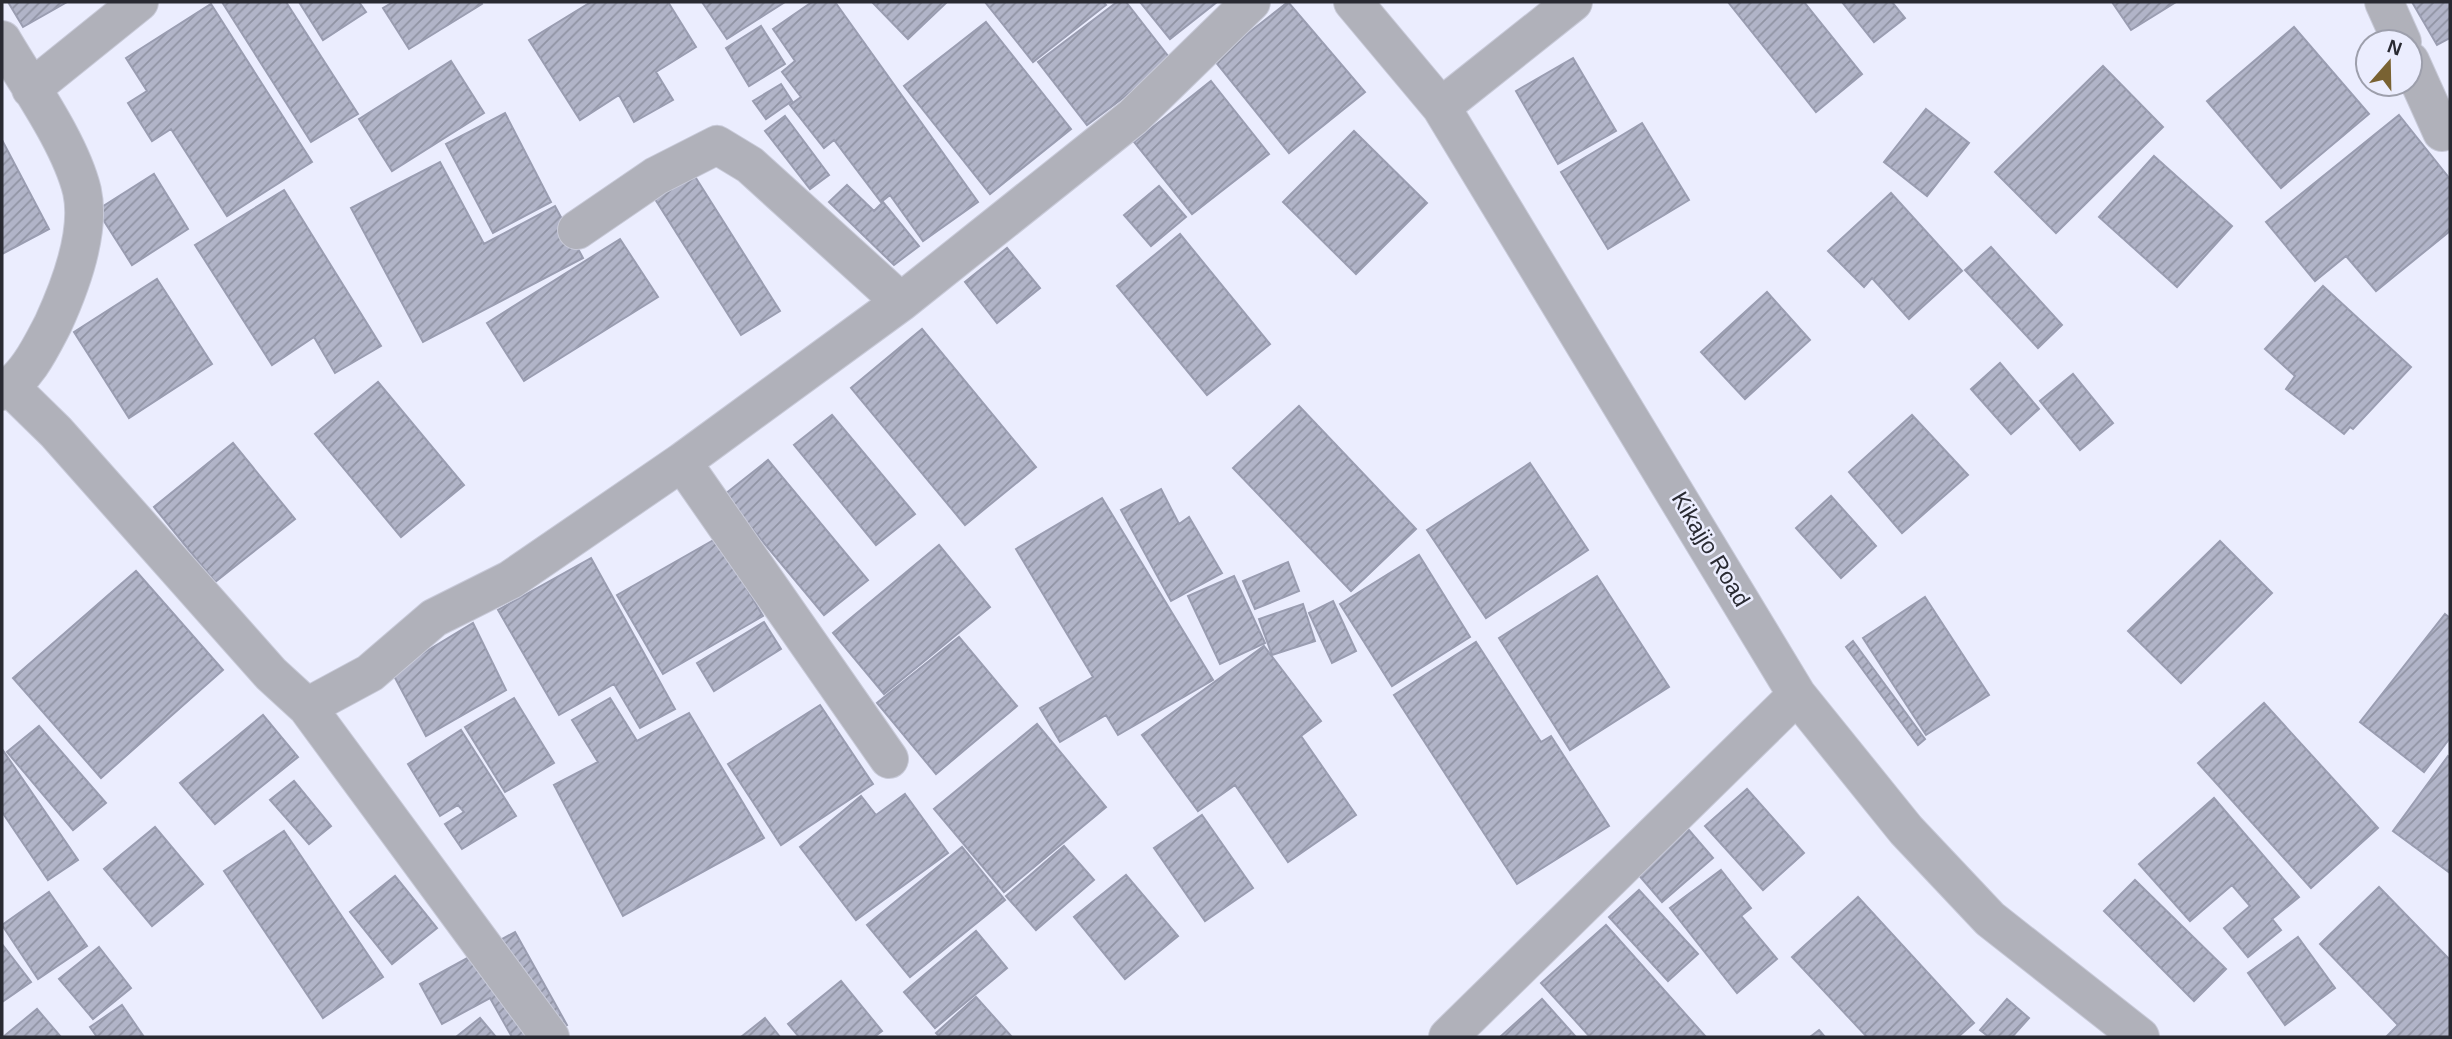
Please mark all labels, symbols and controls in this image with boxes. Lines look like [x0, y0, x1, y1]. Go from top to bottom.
north arrow [2354, 28, 2424, 98]
text: N [2385, 35, 2405, 60]
street label: Kikajjo Road [1667, 487, 1755, 611]

